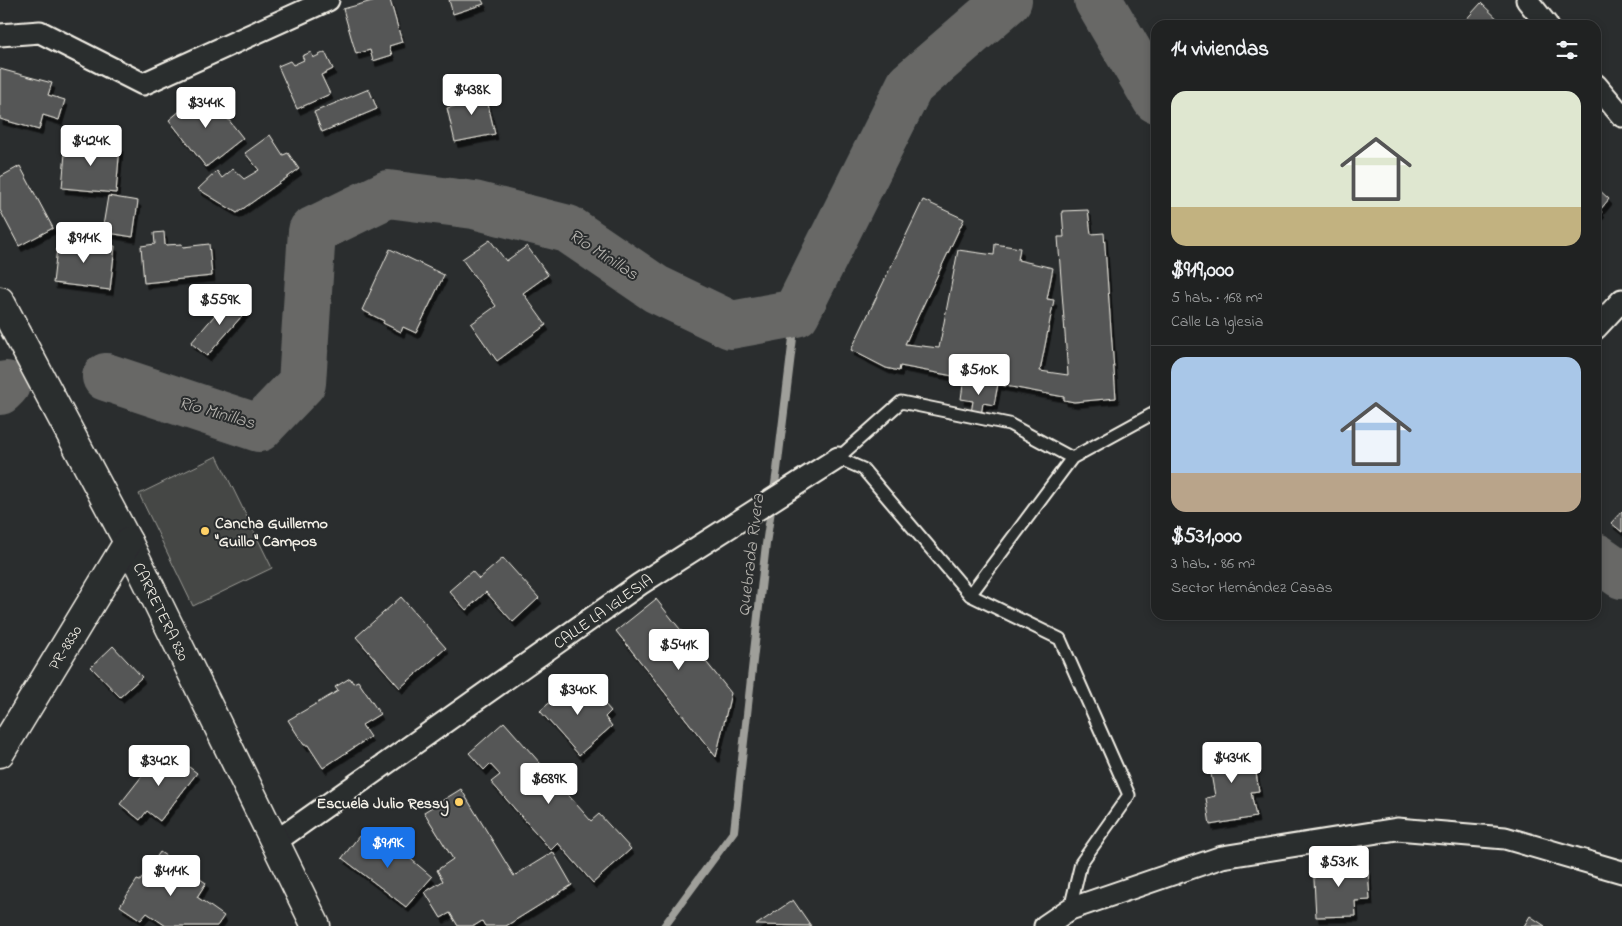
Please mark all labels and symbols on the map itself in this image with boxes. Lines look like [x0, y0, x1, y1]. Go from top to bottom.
pin: $438K [437, 74, 507, 116]
pin: $344K [171, 86, 241, 129]
pin: $424K [56, 124, 126, 167]
pin: $914K [49, 222, 119, 264]
water label: Río Minillas [563, 223, 644, 288]
pin: $559K [185, 284, 255, 326]
pin: $510K [944, 354, 1014, 396]
water label: Río Minillas [175, 391, 258, 437]
water label: Quebrada Rivera [732, 492, 772, 618]
place label: Cancha Guillermo "Guillo" Campos [214, 512, 328, 554]
marker: Cancha Guillermo "Guillo" Campos [199, 525, 211, 537]
street label: CARRETERA 830 [126, 559, 195, 666]
street label: CALLE LA IGLESIA [549, 569, 658, 656]
street label: PR-8830 [43, 621, 89, 675]
pin: $541K [644, 628, 714, 671]
pin: $340K [543, 674, 613, 716]
pin: $434K [1197, 742, 1267, 784]
pin: $342K [124, 744, 194, 787]
pin: $689K [514, 762, 584, 805]
place label: Escuela Julio Ressy [316, 792, 449, 817]
marker: Escuela Julio Ressy [453, 796, 465, 808]
pin: $919K [353, 826, 423, 869]
pin: $531K [1304, 846, 1374, 888]
pin: $414K [136, 854, 206, 897]

